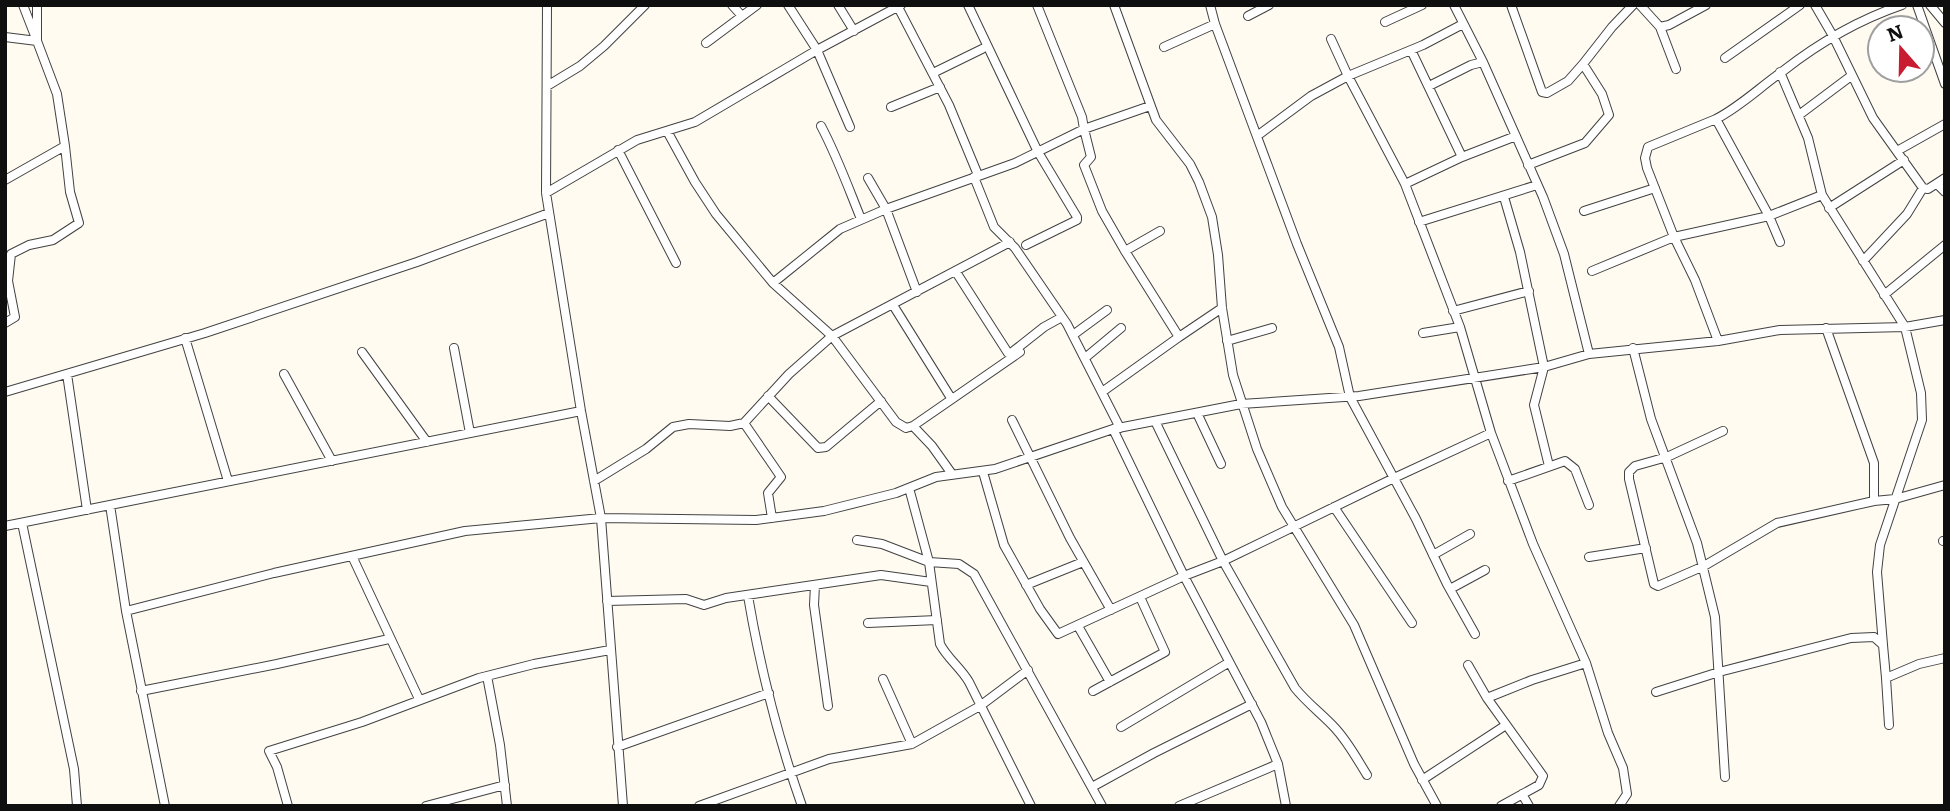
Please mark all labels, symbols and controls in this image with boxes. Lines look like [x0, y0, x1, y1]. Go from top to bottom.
north arrow [1866, 14, 1936, 84]
text: N [1883, 16, 1907, 48]

